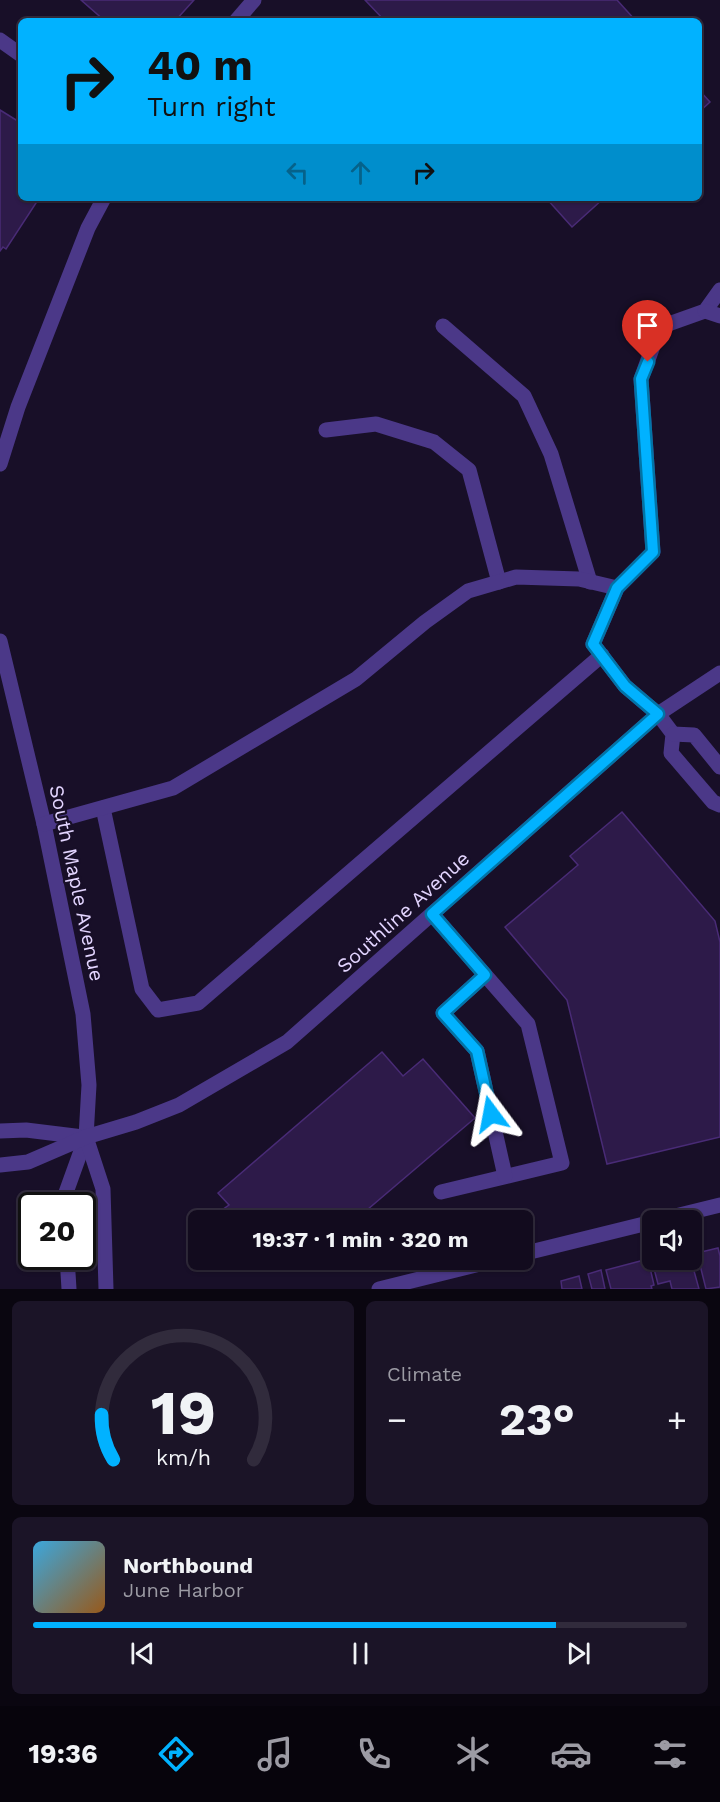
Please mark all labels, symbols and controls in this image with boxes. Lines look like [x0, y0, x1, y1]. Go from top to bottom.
text: 40 m [147, 41, 253, 90]
icon: right [48, 42, 126, 120]
text: Turn right [147, 91, 276, 123]
icon: left [281, 156, 314, 189]
icon: ahead [344, 156, 377, 189]
icon: right [407, 156, 440, 189]
pin [622, 300, 673, 362]
icon: arrive [631, 309, 664, 342]
street label: South Maple Avenue [44, 783, 110, 983]
street label: Southline Avenue [332, 846, 474, 978]
position arrow [459, 1082, 523, 1146]
speed limit sign: 20 [18, 1192, 96, 1270]
map controls [642, 1210, 702, 1270]
button: sound [642, 1210, 702, 1270]
text: 19:37 · 1 min · 320 m [253, 1227, 468, 1252]
text: Climate [387, 1362, 462, 1386]
text: 19 [150, 1376, 216, 1449]
text: 23° [499, 1393, 575, 1446]
text: − [387, 1400, 407, 1439]
text: + [667, 1400, 687, 1439]
text: km/h [155, 1445, 211, 1470]
text: Northbound [123, 1553, 253, 1578]
text: June Harbor [123, 1578, 244, 1602]
icon: previous [126, 1637, 159, 1670]
icon: pause [344, 1637, 377, 1670]
icon: next [562, 1637, 595, 1670]
icon: directions [155, 1733, 197, 1775]
icon: music [254, 1733, 296, 1775]
icon: phone [353, 1733, 395, 1775]
icon: climate [452, 1733, 494, 1775]
icon: car [550, 1733, 592, 1775]
icon: filters [649, 1733, 691, 1775]
text: 19:36 [28, 1738, 98, 1770]

